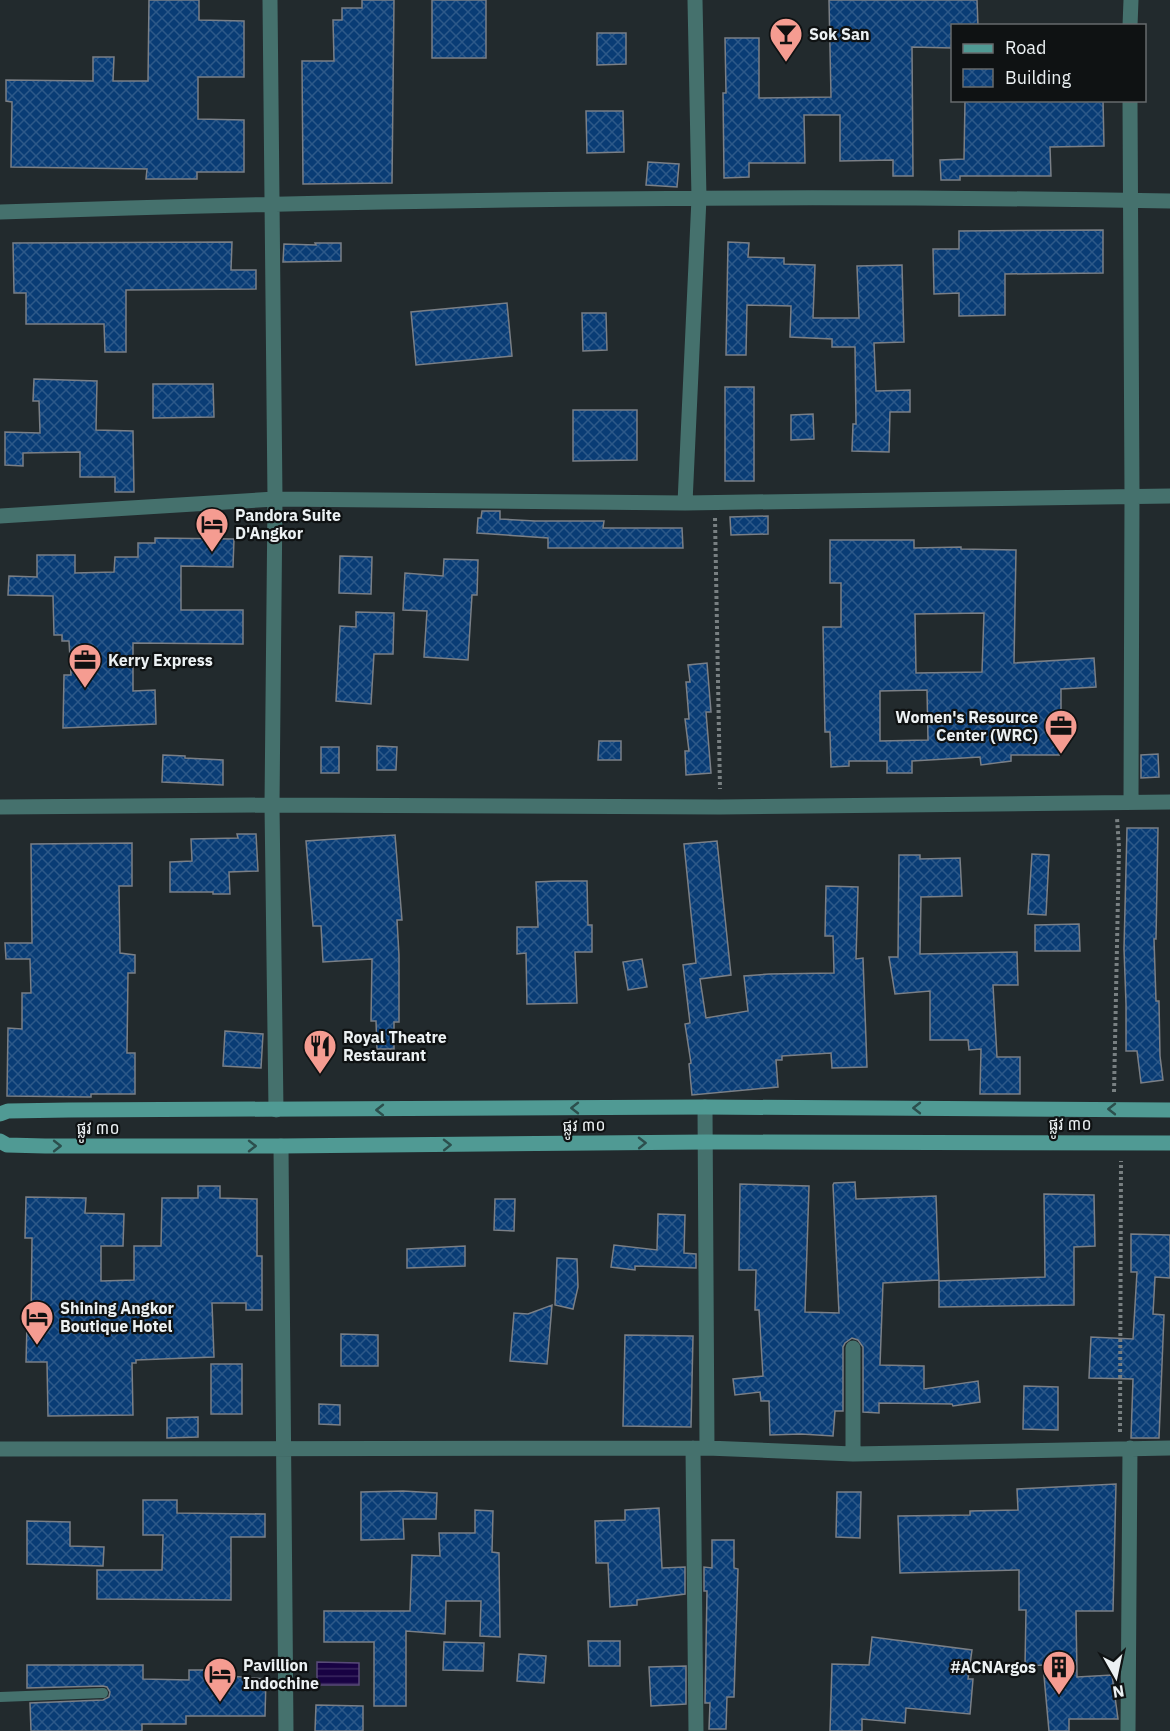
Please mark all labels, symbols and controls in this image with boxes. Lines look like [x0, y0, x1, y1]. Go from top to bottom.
bar icon: Sok San [768, 16, 804, 63]
place label: Sok San [809, 24, 870, 44]
legend [951, 24, 1146, 102]
text: Road [1005, 36, 1046, 59]
text: Building [1005, 66, 1072, 89]
place label: Pandora Suite D'Angkor [235, 505, 341, 543]
hotel icon: Pandora Suite D'Angkor [194, 506, 230, 553]
office icon: Kerry Express [67, 642, 103, 689]
place label: Kerry Express [108, 650, 213, 670]
place label: Women's Resource Center (WRC) [895, 707, 1038, 745]
office icon: Women's Resource Center (WRC) [1043, 708, 1079, 755]
place label: Royal Theatre Restaurant [343, 1027, 447, 1065]
restaurant icon: Royal Theatre Restaurant [302, 1028, 338, 1075]
one-way arrow [570, 1102, 579, 1114]
one-way arrow [912, 1102, 921, 1114]
one-way arrow [1107, 1103, 1116, 1115]
one-way arrow [375, 1104, 384, 1116]
street label: ផ្លូវ ៣០ [1048, 1114, 1092, 1139]
street label: ផ្លូវ ៣០ [562, 1115, 606, 1140]
street label: ផ្លូវ ៣០ [76, 1118, 120, 1143]
one-way arrow [638, 1137, 647, 1149]
one-way arrow [443, 1139, 452, 1151]
one-way arrow [53, 1140, 62, 1152]
one-way arrow [248, 1140, 257, 1152]
place label: Shining Angkor Boutique Hotel [60, 1298, 175, 1336]
hotel icon: Shining Angkor Boutique Hotel [19, 1299, 55, 1346]
north arrow [1086, 1647, 1146, 1707]
building icon: #ACNArgos [1041, 1649, 1077, 1696]
place label: Pavillion Indochine [243, 1655, 319, 1693]
hotel icon: Pavillion Indochine [202, 1656, 238, 1703]
place label: #ACNArgos [950, 1657, 1036, 1677]
text: N [1111, 1681, 1126, 1703]

